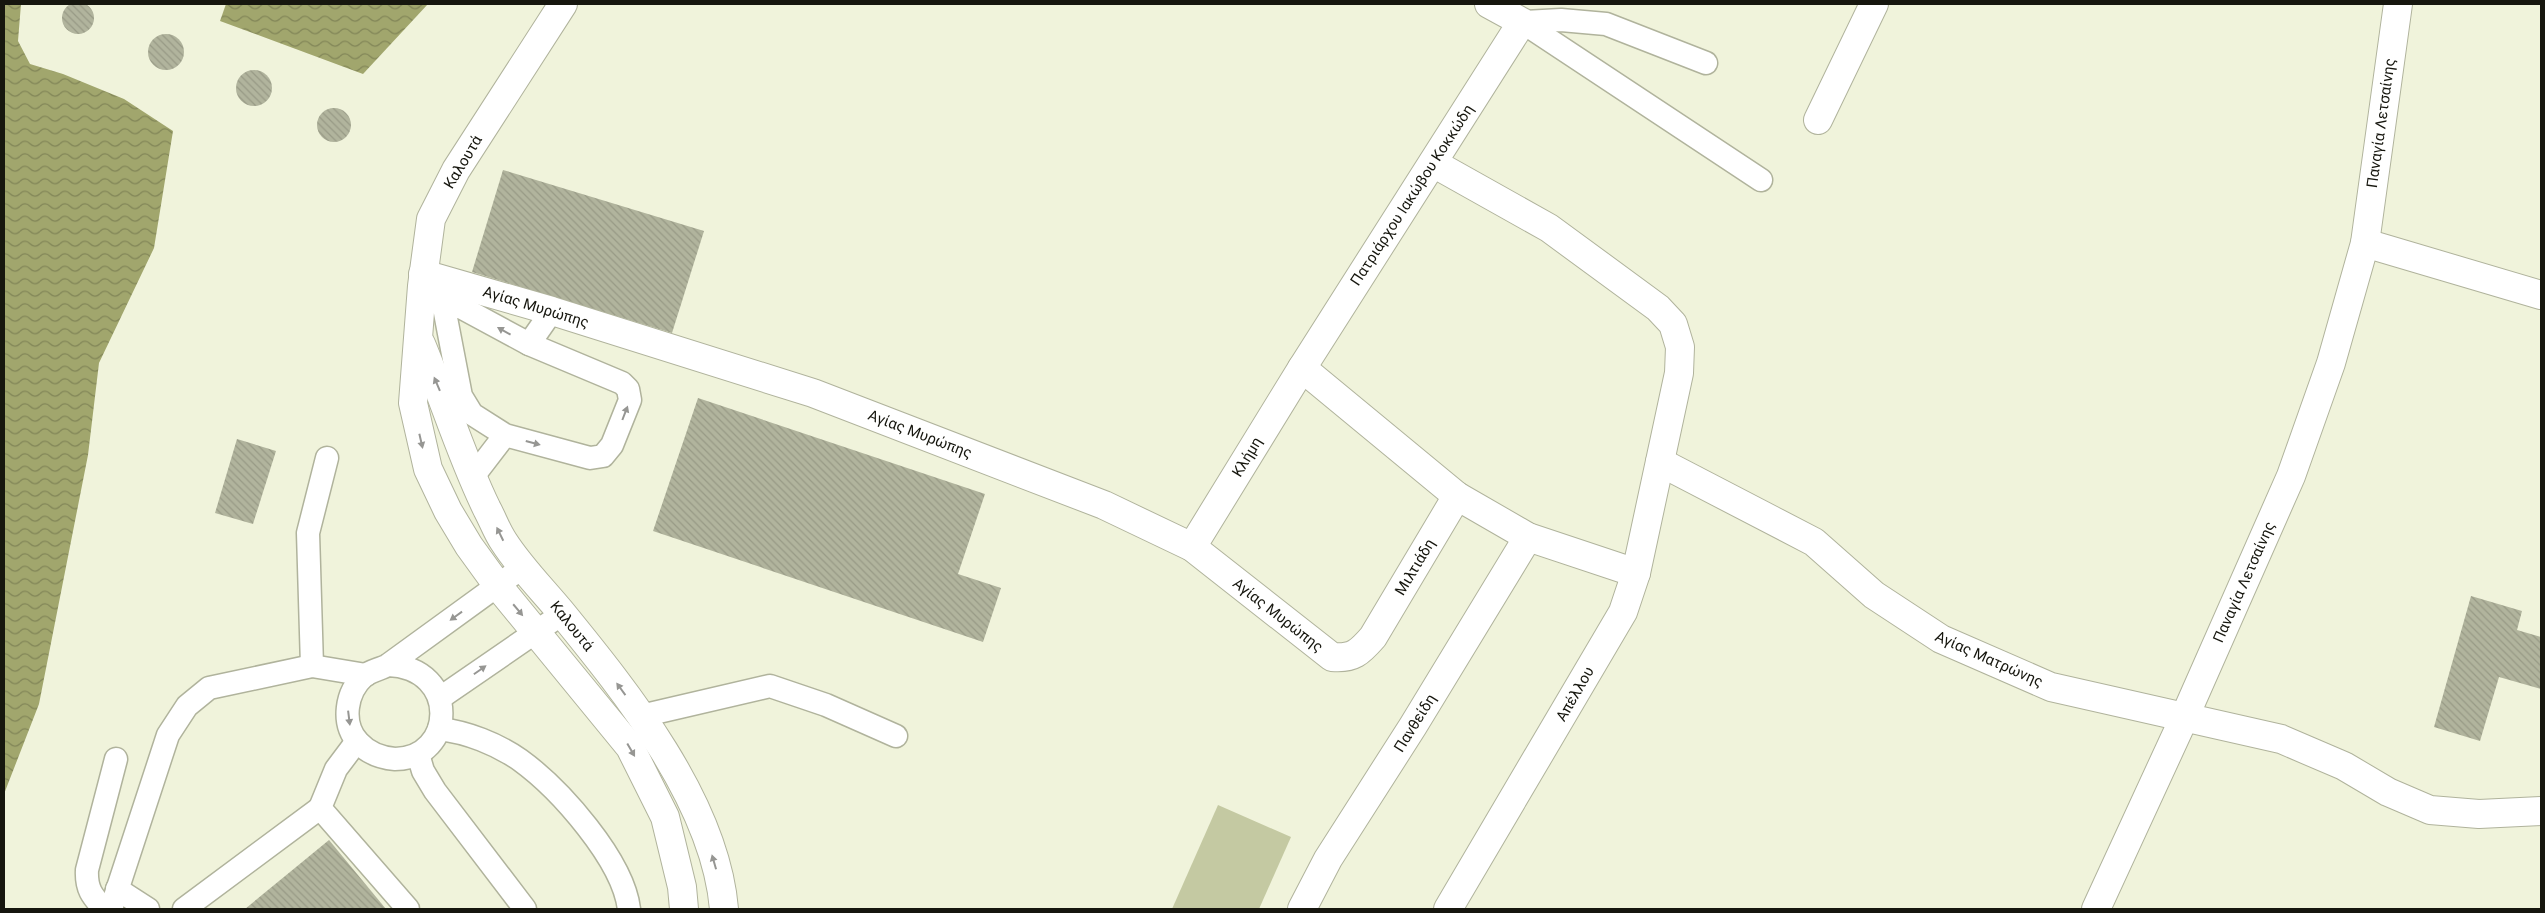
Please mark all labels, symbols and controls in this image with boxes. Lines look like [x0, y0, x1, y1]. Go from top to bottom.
street label: Παναγία Λετσαίνης [2363, 57, 2399, 189]
street label: Πατριάρχου Ιακώβου Κοκκώδη [1347, 101, 1477, 289]
street label: Καλουτά [440, 132, 486, 192]
street label: Αγίας Μυρώπης [481, 282, 591, 332]
one-way arrow [497, 327, 512, 335]
one-way arrow [433, 377, 441, 391]
one-way arrow [621, 406, 629, 420]
street label: Αγίας Μυρώπης [866, 406, 974, 462]
one-way arrow [417, 433, 425, 448]
street label: Κλήμη [1228, 434, 1266, 480]
one-way arrow [526, 439, 541, 447]
street label: Παναγία Λετσαίνης [2209, 519, 2279, 645]
one-way arrow [495, 526, 504, 541]
street label: Μιλτιάδη [1391, 535, 1439, 599]
street label: Αγίας Μυρώπης [1229, 574, 1327, 656]
street label: Καλουτά [546, 597, 598, 655]
one-way arrow [513, 604, 524, 617]
one-way arrow [449, 611, 463, 621]
street label: Αγίας Ματρώνης [1932, 627, 2046, 691]
street label: Απέλλου [1552, 663, 1598, 725]
one-way arrow [473, 665, 486, 675]
one-way arrow [616, 683, 627, 696]
street label: Πανθείδη [1390, 691, 1440, 755]
one-way arrow [345, 710, 353, 726]
one-way arrow [627, 743, 635, 758]
one-way arrow [710, 854, 718, 869]

